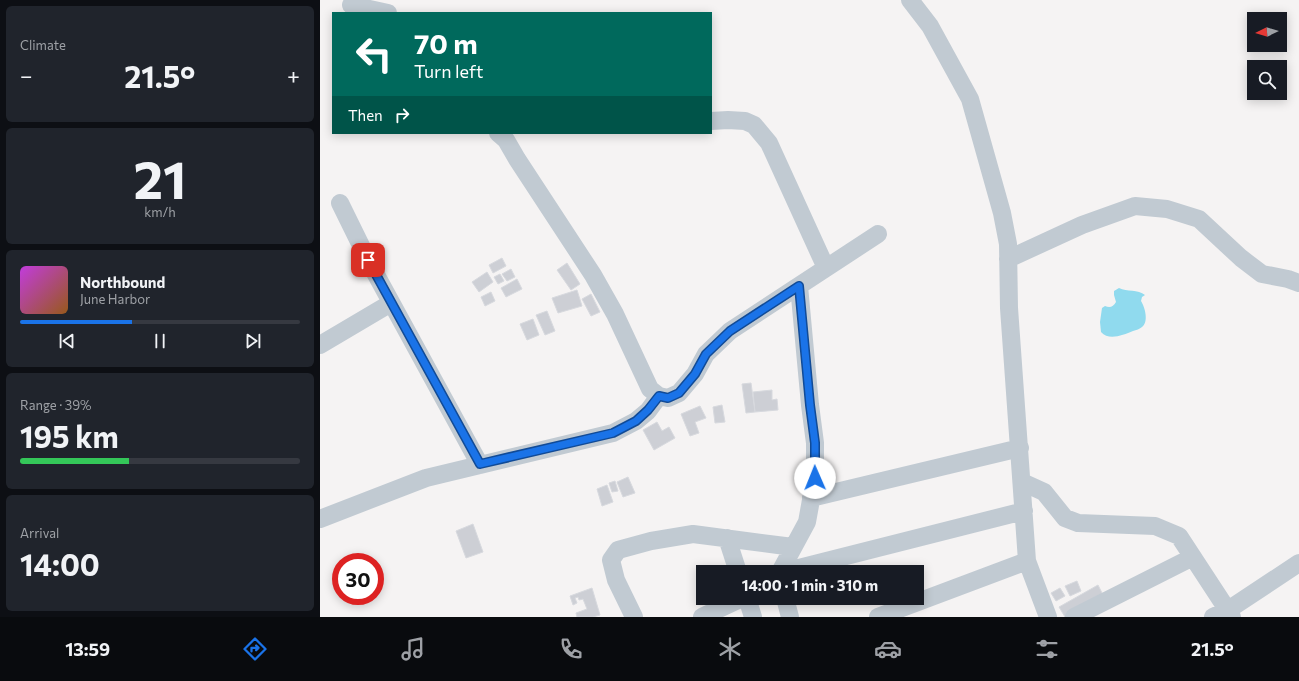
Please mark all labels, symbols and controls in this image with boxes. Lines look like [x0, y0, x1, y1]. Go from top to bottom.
north arrow [1247, 12, 1287, 52]
map controls [1247, 12, 1287, 100]
text: 70 m [414, 26, 478, 60]
icon: left [348, 28, 400, 80]
text: Climate [20, 37, 66, 53]
text: 21.5° [124, 57, 195, 94]
text: Turn left [414, 60, 483, 82]
button: search [1247, 60, 1287, 100]
text: − [20, 62, 33, 89]
text: + [287, 62, 300, 89]
icon: right [391, 104, 413, 126]
text: Then [348, 106, 383, 124]
text: 21 [133, 146, 187, 210]
text: km/h [144, 204, 176, 220]
pin [351, 243, 385, 277]
icon: arrive [357, 249, 379, 271]
text: Northbound [80, 273, 165, 291]
text: June Harbor [80, 291, 150, 307]
icon: previous [56, 330, 78, 352]
icon: pause [149, 330, 171, 352]
icon: next [242, 330, 264, 352]
text: Range · 39% [20, 397, 92, 413]
text: 195 km [20, 417, 119, 454]
position arrow [794, 457, 836, 499]
text: Arrival [20, 525, 59, 541]
text: 14:00 [20, 545, 100, 582]
speed limit sign: 30 [332, 553, 384, 605]
text: 14:00 · 1 min · 310 m [742, 576, 878, 594]
icon: directions [241, 635, 269, 663]
icon: music [399, 635, 427, 663]
icon: phone [557, 635, 585, 663]
icon: climate [716, 635, 744, 663]
icon: car [874, 635, 902, 663]
icon: filters [1033, 635, 1061, 663]
text: 13:59 [65, 638, 110, 660]
text: 21.5° [1191, 638, 1234, 660]

